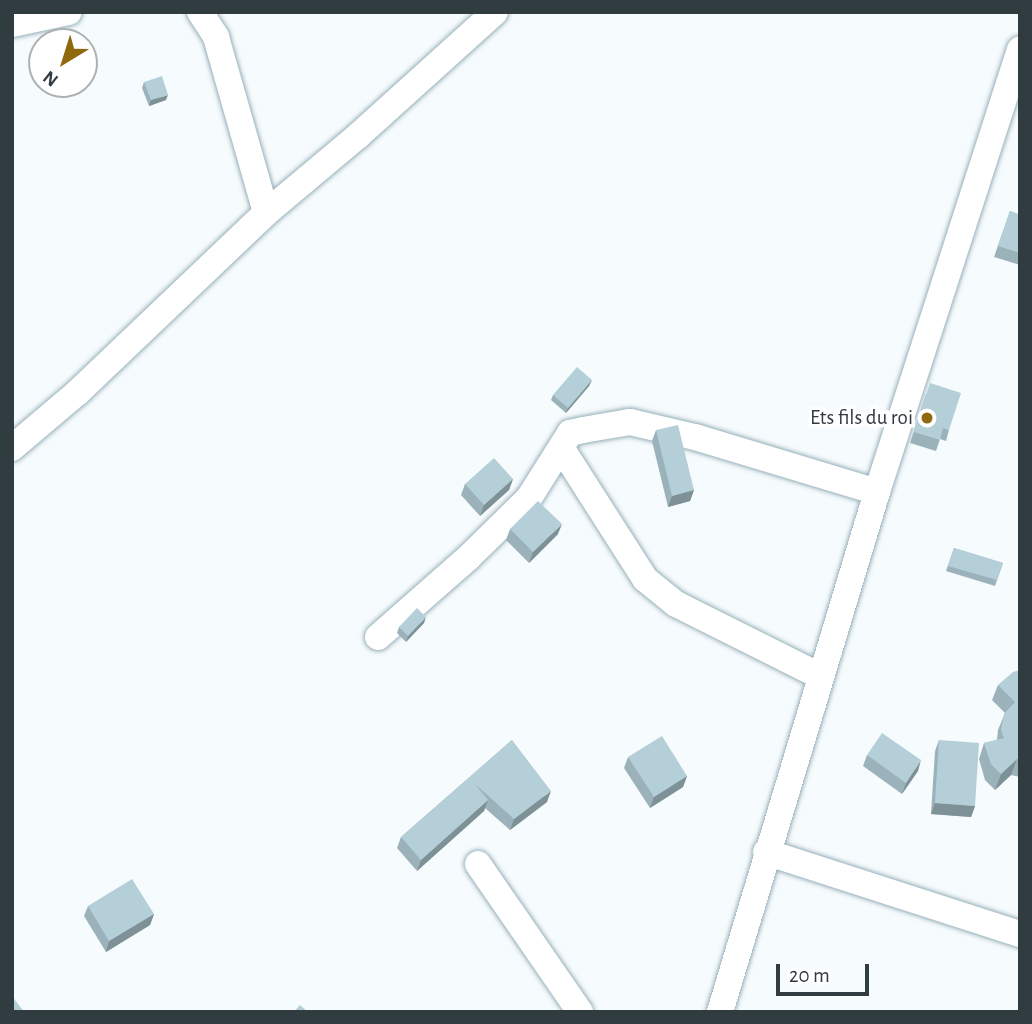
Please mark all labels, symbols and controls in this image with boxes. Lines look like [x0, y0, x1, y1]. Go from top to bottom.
north arrow [28, 28, 98, 98]
text: N [40, 67, 62, 90]
place label: Ets fils du roi [810, 405, 913, 431]
marker: Ets fils du roi [919, 410, 935, 426]
scale bar [780, 950, 873, 994]
text: 20 m [789, 965, 830, 986]

